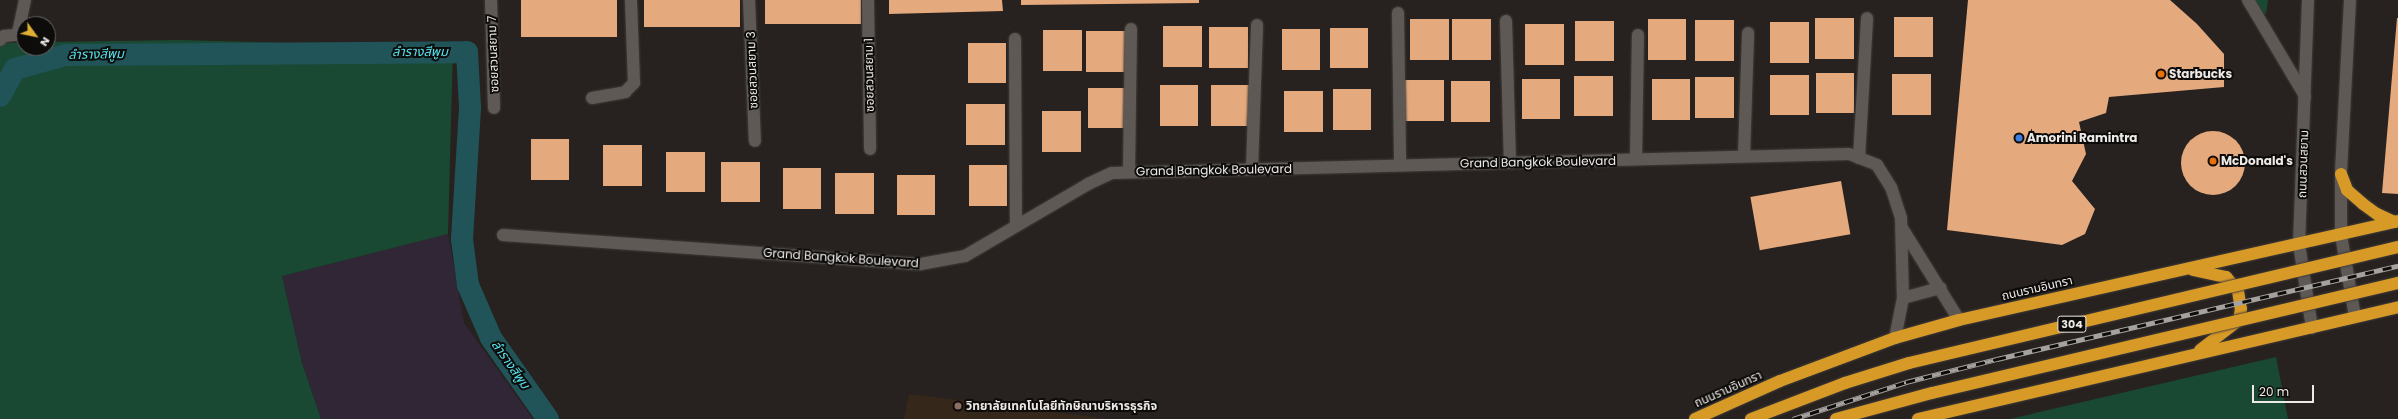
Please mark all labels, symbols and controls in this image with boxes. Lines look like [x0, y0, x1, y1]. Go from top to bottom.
street label: ซอยสวนสยาม 7 [484, 15, 502, 93]
north arrow [16, 16, 56, 56]
street label: ซอยสวนสยาม 3 [743, 31, 761, 109]
text: N [36, 34, 54, 50]
street label: ซอยสวนสยาม 1 [861, 38, 877, 112]
water label: ลำรางสีพูม [392, 44, 448, 60]
water label: ลำรางสีพูม [68, 47, 124, 63]
place label: Starbucks [2169, 67, 2232, 81]
marker: Starbucks [2156, 69, 2166, 79]
street label: ถนนสวนสยาม [2295, 130, 2311, 198]
place label: Amorini Ramintra [2027, 131, 2138, 145]
marker: Amorini Ramintra [2014, 133, 2024, 143]
street label: Grand Bangkok Boulevard [1460, 153, 1616, 171]
place label: McDonald's [2221, 154, 2293, 168]
marker: McDonald's [2208, 156, 2218, 166]
street label: Grand Bangkok Boulevard [1136, 161, 1292, 179]
street label: Grand Bangkok Boulevard [763, 245, 919, 271]
street label: ถนนรามอินทรา [2000, 273, 2074, 303]
road number: 304 [2057, 315, 2087, 333]
water label: ลำรางสีพูม [488, 338, 532, 392]
street label: ถนนรามอินทรา [1692, 368, 1764, 410]
scale bar [2254, 377, 2316, 403]
text: 20 m [2259, 383, 2289, 400]
place label: วิทยาลัยเทคโนโลยีทักษิณาบริหารธุรกิจ [966, 399, 1157, 413]
marker: วิทยาลัยเทคโนโลยีทักษิณาบริหารธุรกิจ [953, 401, 963, 411]

